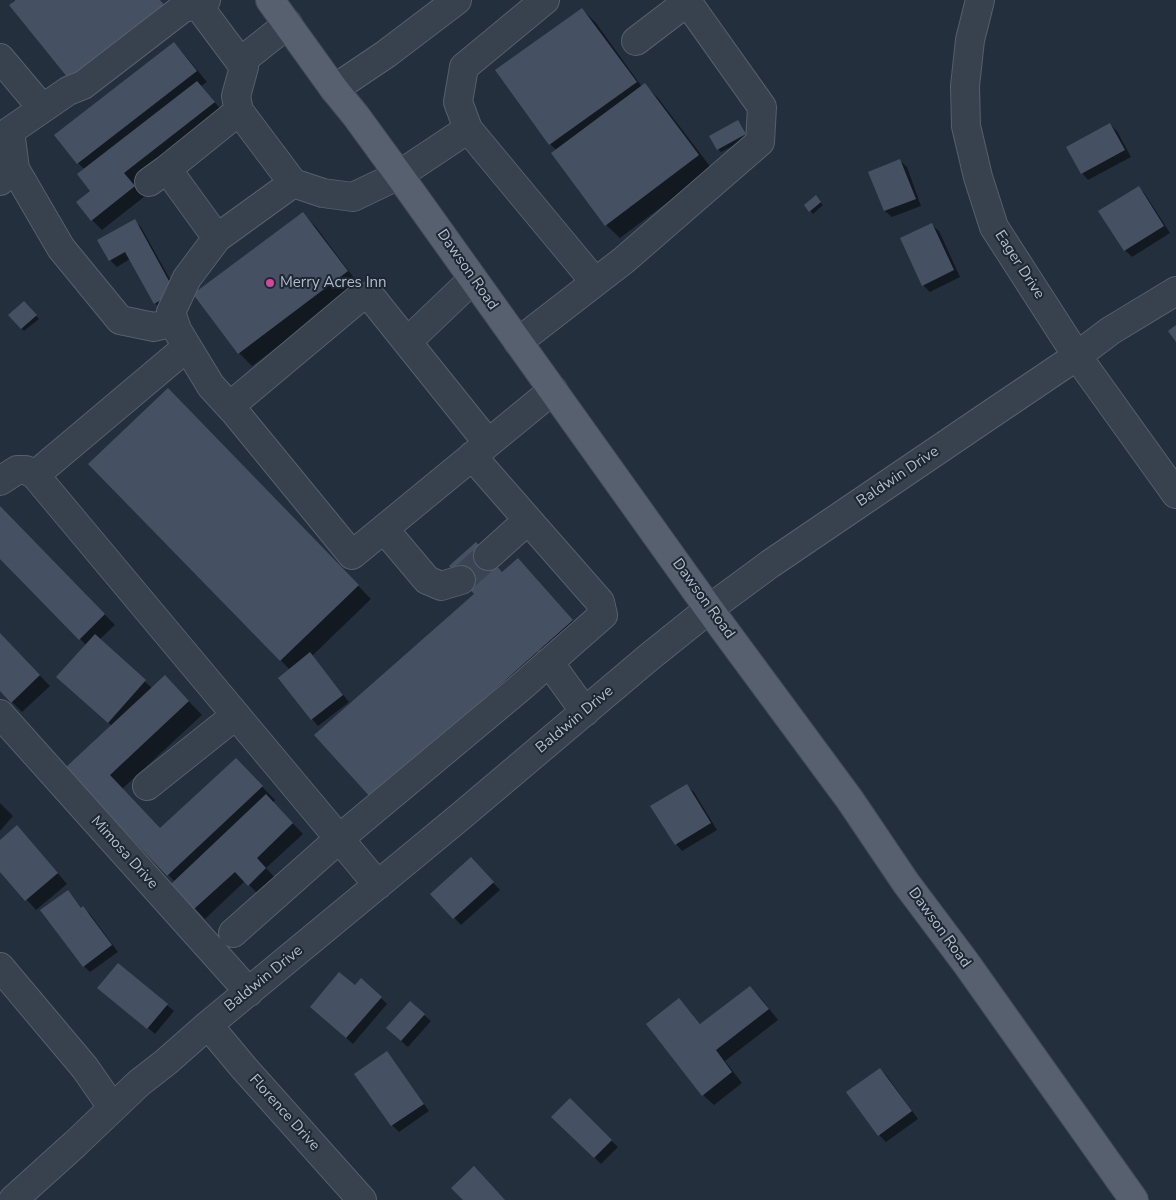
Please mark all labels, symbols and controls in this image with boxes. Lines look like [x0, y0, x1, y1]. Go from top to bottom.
street label: Dawson Road [433, 226, 501, 314]
street label: Eager Drive [990, 227, 1048, 303]
place label: Merry Acres Inn [280, 274, 387, 292]
marker: Merry Acres Inn [264, 277, 276, 289]
street label: Baldwin Drive [853, 443, 943, 511]
street label: Dawson Road [668, 556, 738, 642]
street label: Baldwin Drive [533, 682, 617, 758]
street label: Mimosa Drive [87, 813, 161, 893]
street label: Dawson Road [904, 885, 974, 971]
street label: Baldwin Drive [221, 942, 307, 1016]
street label: Florence Drive [245, 1071, 323, 1155]

